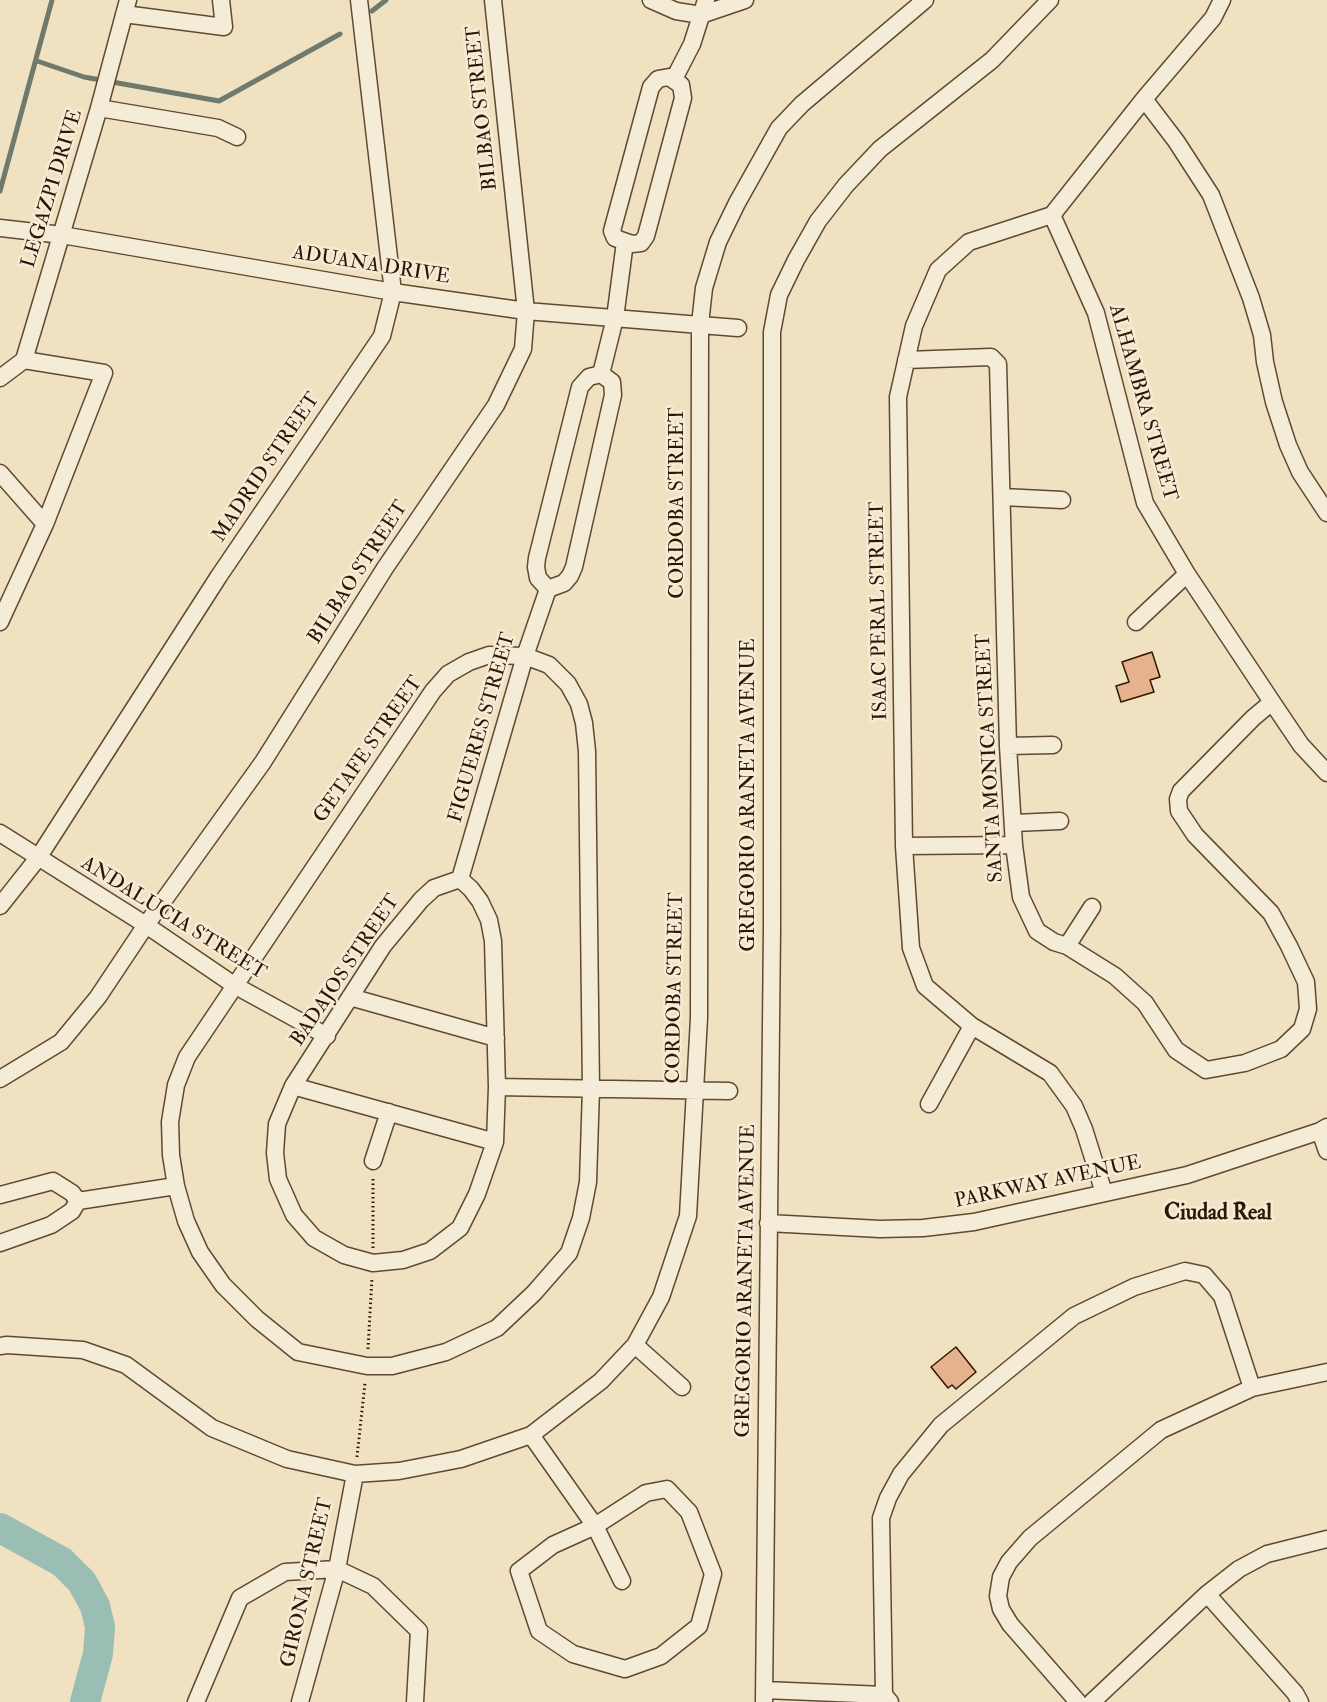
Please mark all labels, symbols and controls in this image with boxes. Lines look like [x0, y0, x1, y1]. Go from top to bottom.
street label: BILBAO STREET [462, 24, 504, 192]
street label: LEGAZPI DRIVE [17, 107, 89, 271]
street label: ADUANA DRIVE [291, 242, 451, 290]
street label: ALHAMBRA STREET [1102, 302, 1182, 504]
street label: MADRID STREET [208, 389, 326, 547]
street label: CORDOBA STREET [667, 407, 691, 599]
street label: BILBAO STREET [304, 497, 414, 649]
street label: ISAAC PERAL STREET [866, 501, 894, 721]
street label: FIGUERES STREET [444, 630, 522, 826]
street label: SANTA MONICA STREET [972, 633, 1010, 883]
street label: GREGORIO ARANETA AVENUE [738, 638, 762, 952]
street label: GETAFE STREET [309, 672, 429, 828]
street label: ANDALUCIA STREET [76, 852, 270, 986]
street label: BADAJOS STREET [286, 891, 406, 1051]
street label: CORDOBA STREET [662, 892, 690, 1084]
street label: GREGORIO ARANETA AVENUE [732, 1124, 762, 1438]
street label: PARKWAY AVENUE [953, 1152, 1143, 1214]
district label: Ciudad Real [1164, 1201, 1272, 1227]
street label: GIRONA STREET [277, 1496, 339, 1670]

